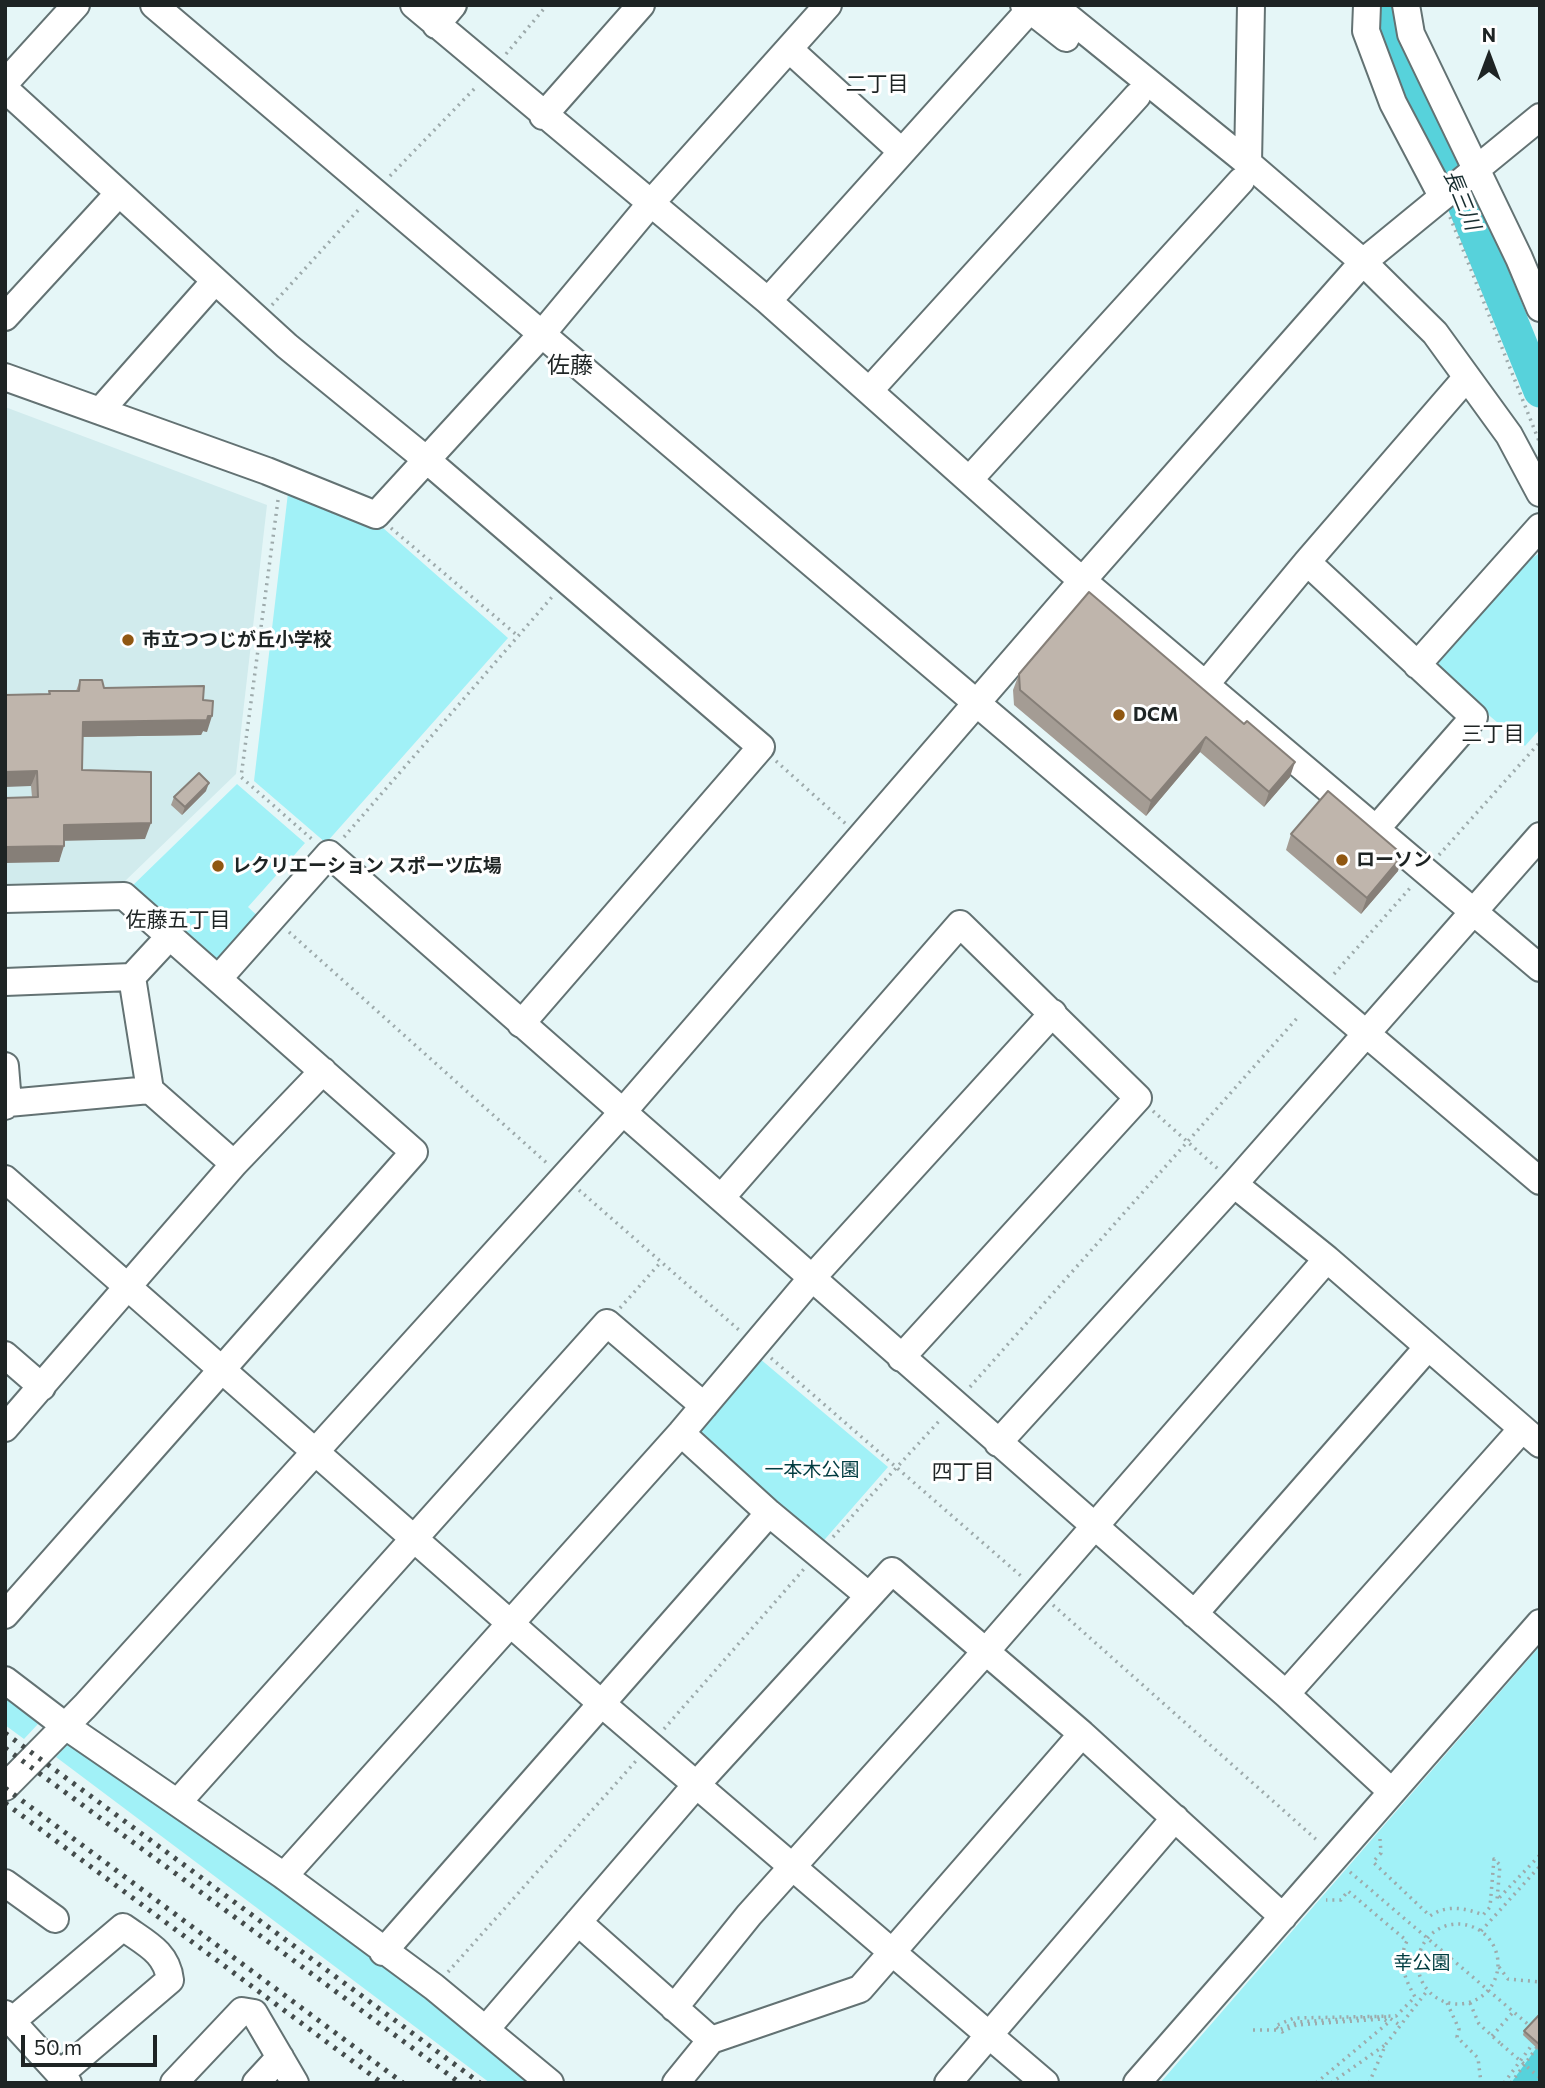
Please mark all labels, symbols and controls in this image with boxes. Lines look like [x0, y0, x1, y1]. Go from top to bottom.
north arrow [1454, 21, 1524, 91]
text: N [1482, 23, 1496, 46]
district label: 二丁目 [846, 71, 908, 97]
water label: 長三川 [1439, 166, 1485, 234]
district label: 佐藤 [547, 351, 593, 379]
place label: 市立つつじが丘小学校 [142, 629, 332, 651]
marker: 市立つつじが丘小学校 [120, 632, 136, 648]
place label: DCM [1133, 704, 1178, 726]
marker: DCM [1111, 707, 1127, 723]
district label: 三丁目 [1462, 721, 1524, 747]
place label: ローソン [1356, 849, 1432, 871]
marker: ローソン [1334, 852, 1350, 868]
place label: レクリエーション スポーツ広場 [232, 855, 502, 877]
marker: レクリエーション スポーツ広場 [210, 858, 226, 874]
district label: 佐藤五丁目 [126, 907, 230, 933]
park label: 一本木公園 [765, 1459, 859, 1481]
district label: 四丁目 [932, 1459, 994, 1485]
park label: 幸公園 [1394, 1952, 1450, 1974]
scale bar [24, 2022, 161, 2066]
text: 50 m [34, 2034, 82, 2059]

